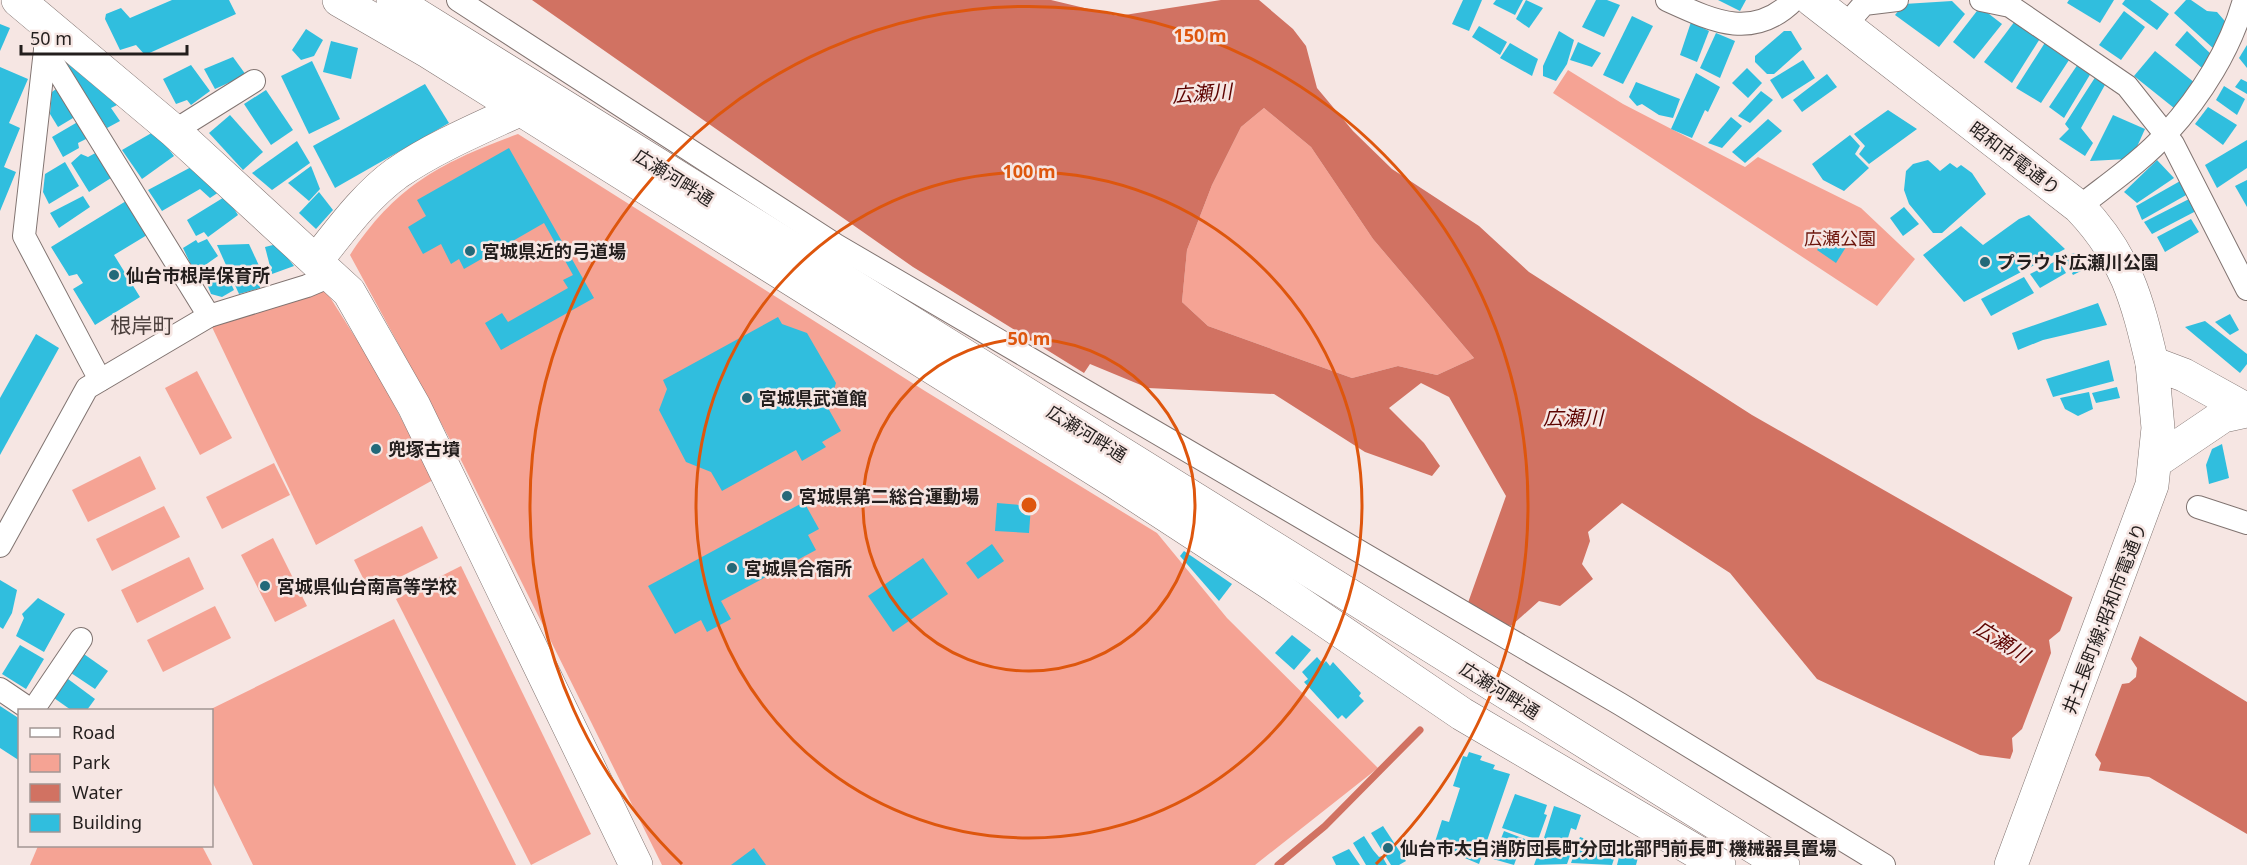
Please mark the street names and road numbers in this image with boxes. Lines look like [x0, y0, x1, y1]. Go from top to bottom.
street label: 昭和市電通り [1965, 116, 2065, 200]
street label: 広瀬河畔通 [629, 143, 719, 211]
street label: 広瀬河畔通 [1042, 399, 1132, 467]
street label: 井土長町線;昭和市電通り [2056, 519, 2152, 717]
street label: 広瀬河畔通 [1455, 656, 1545, 724]

